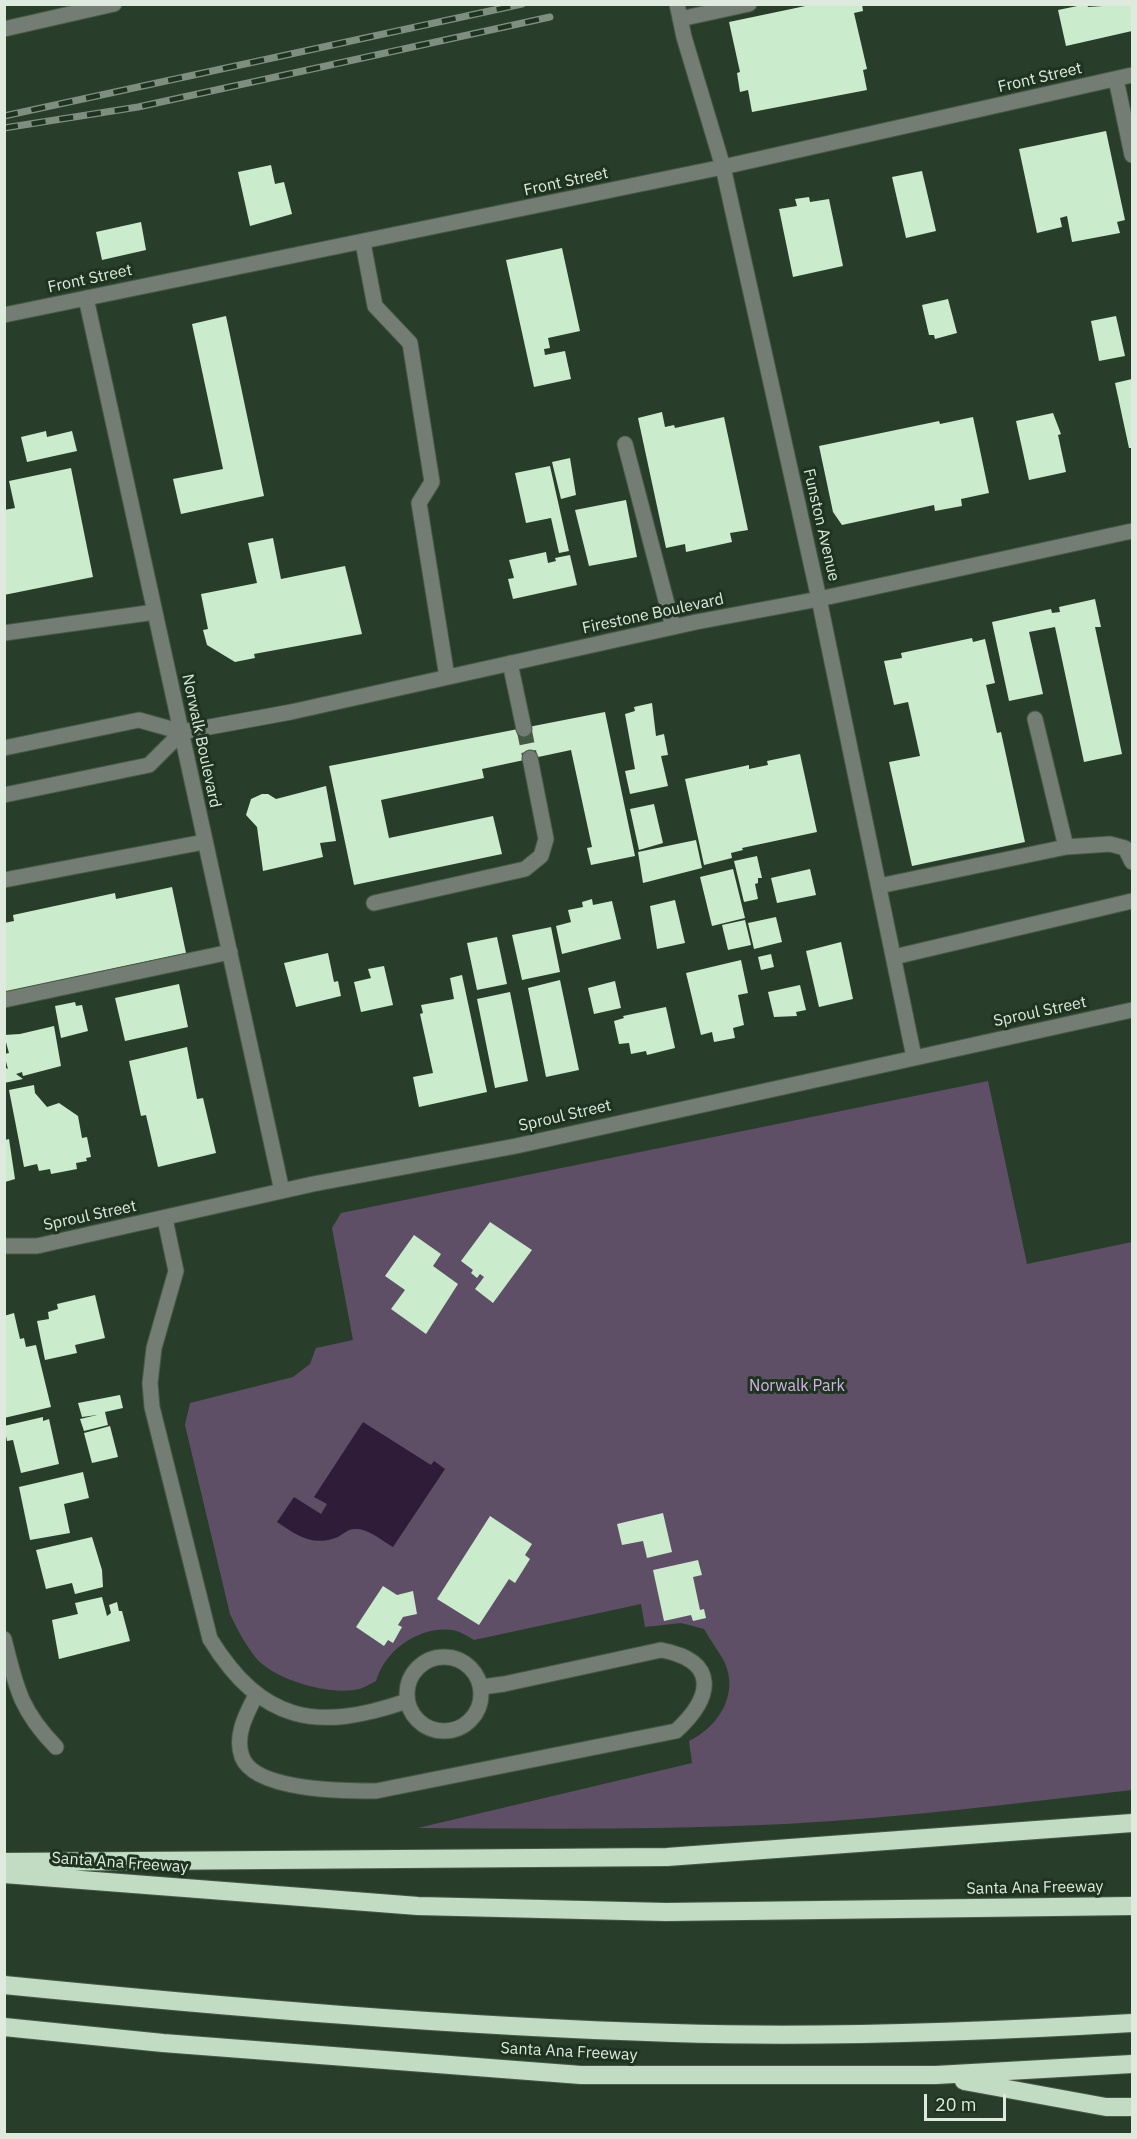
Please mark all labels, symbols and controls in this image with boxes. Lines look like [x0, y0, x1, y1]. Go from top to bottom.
street label: Front Street [996, 59, 1084, 97]
street label: Front Street [522, 164, 610, 200]
street label: Front Street [46, 261, 134, 297]
street label: Funston Avenue [799, 467, 843, 583]
street label: Firestone Boulevard [580, 590, 726, 638]
street label: Norwalk Boulevard [177, 672, 225, 810]
street label: Sproul Street [992, 993, 1088, 1031]
street label: Sproul Street [517, 1096, 613, 1136]
street label: Sproul Street [42, 1197, 138, 1235]
park label: Norwalk Park [749, 1376, 845, 1396]
street label: Santa Ana Freeway [51, 1849, 189, 1877]
street label: Santa Ana Freeway [966, 1877, 1104, 1899]
street label: Santa Ana Freeway [500, 2039, 638, 2065]
scale bar [927, 2082, 1010, 2120]
text: 20 m [935, 2093, 977, 2116]

